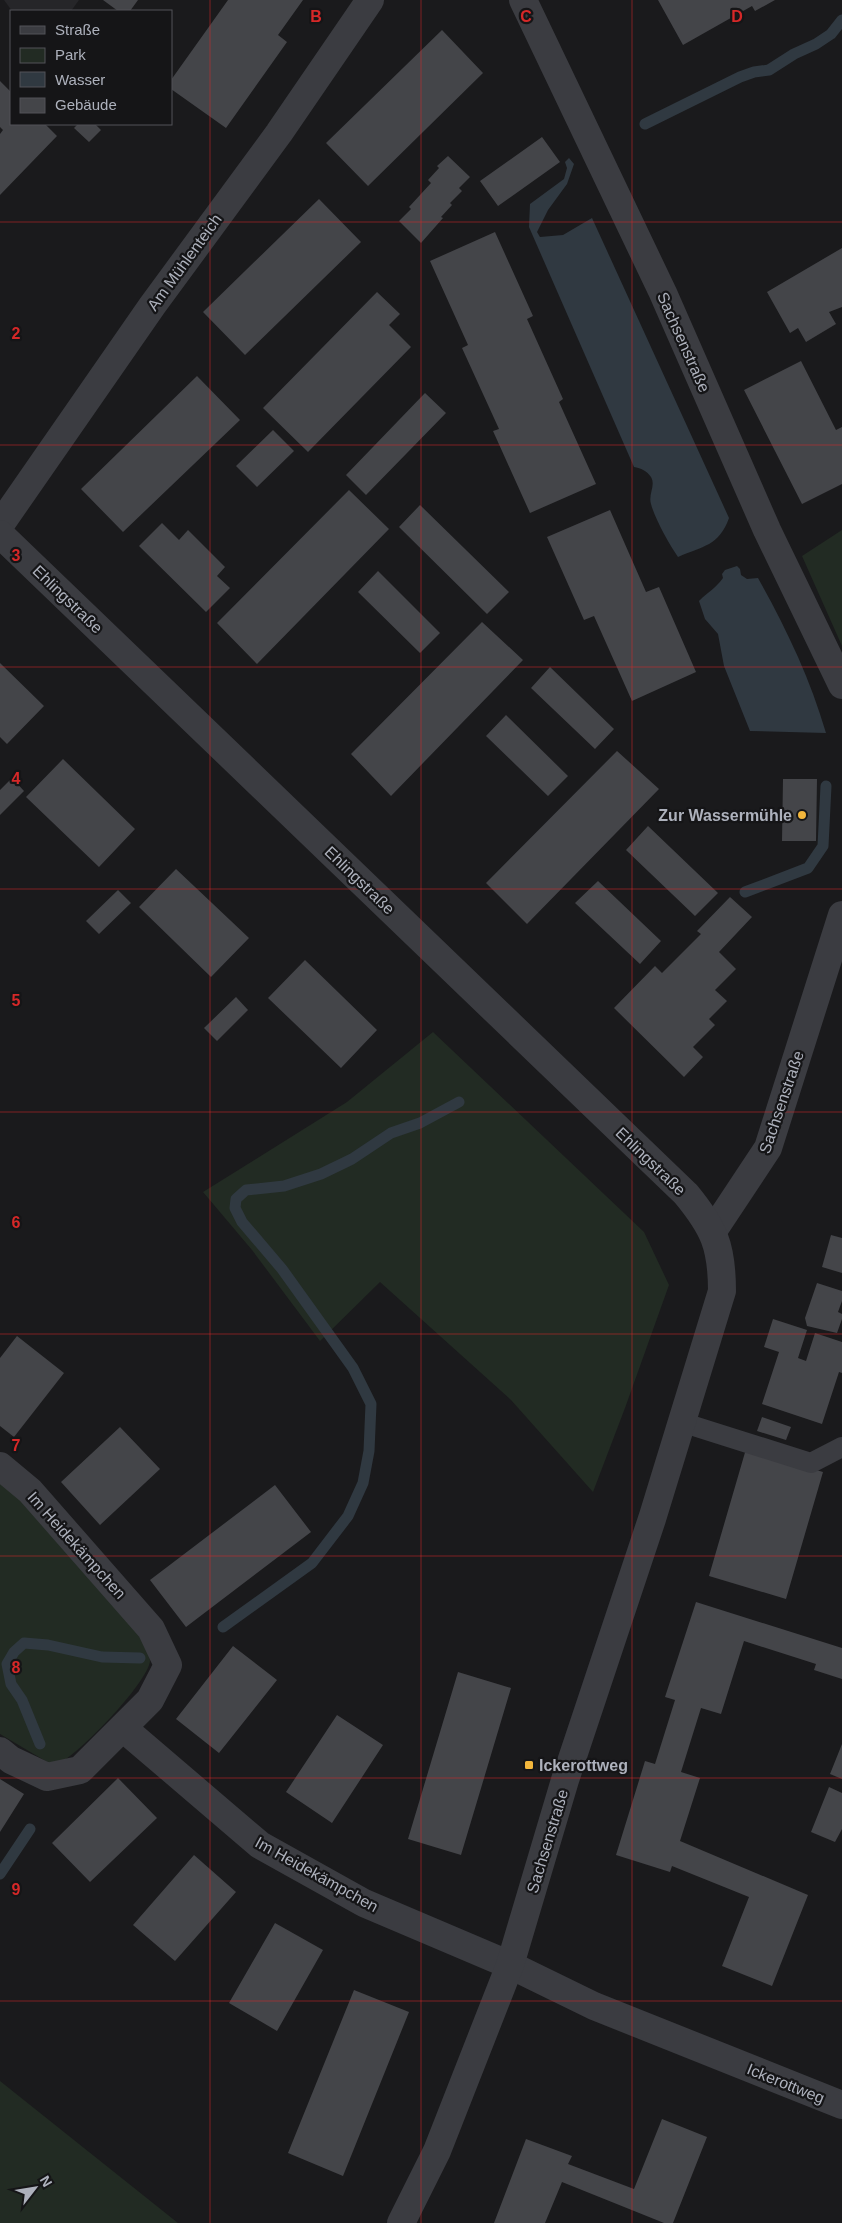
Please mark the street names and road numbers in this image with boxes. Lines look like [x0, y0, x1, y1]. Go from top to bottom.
street label: Am Mühlenteich [144, 211, 225, 314]
street label: Sachsenstraße [654, 290, 713, 395]
street label: Ehlingstraße [29, 562, 106, 637]
street label: Ehlingstraße [321, 843, 398, 918]
street label: Sachsenstraße [756, 1048, 807, 1156]
street label: Ehlingstraße [612, 1124, 689, 1199]
street label: Im Heidekämpchen [24, 1488, 129, 1602]
street label: Sachsenstraße [524, 1787, 571, 1895]
street label: Im Heidekämpchen [252, 1834, 381, 1915]
street label: Ickerottweg [745, 2060, 827, 2107]

